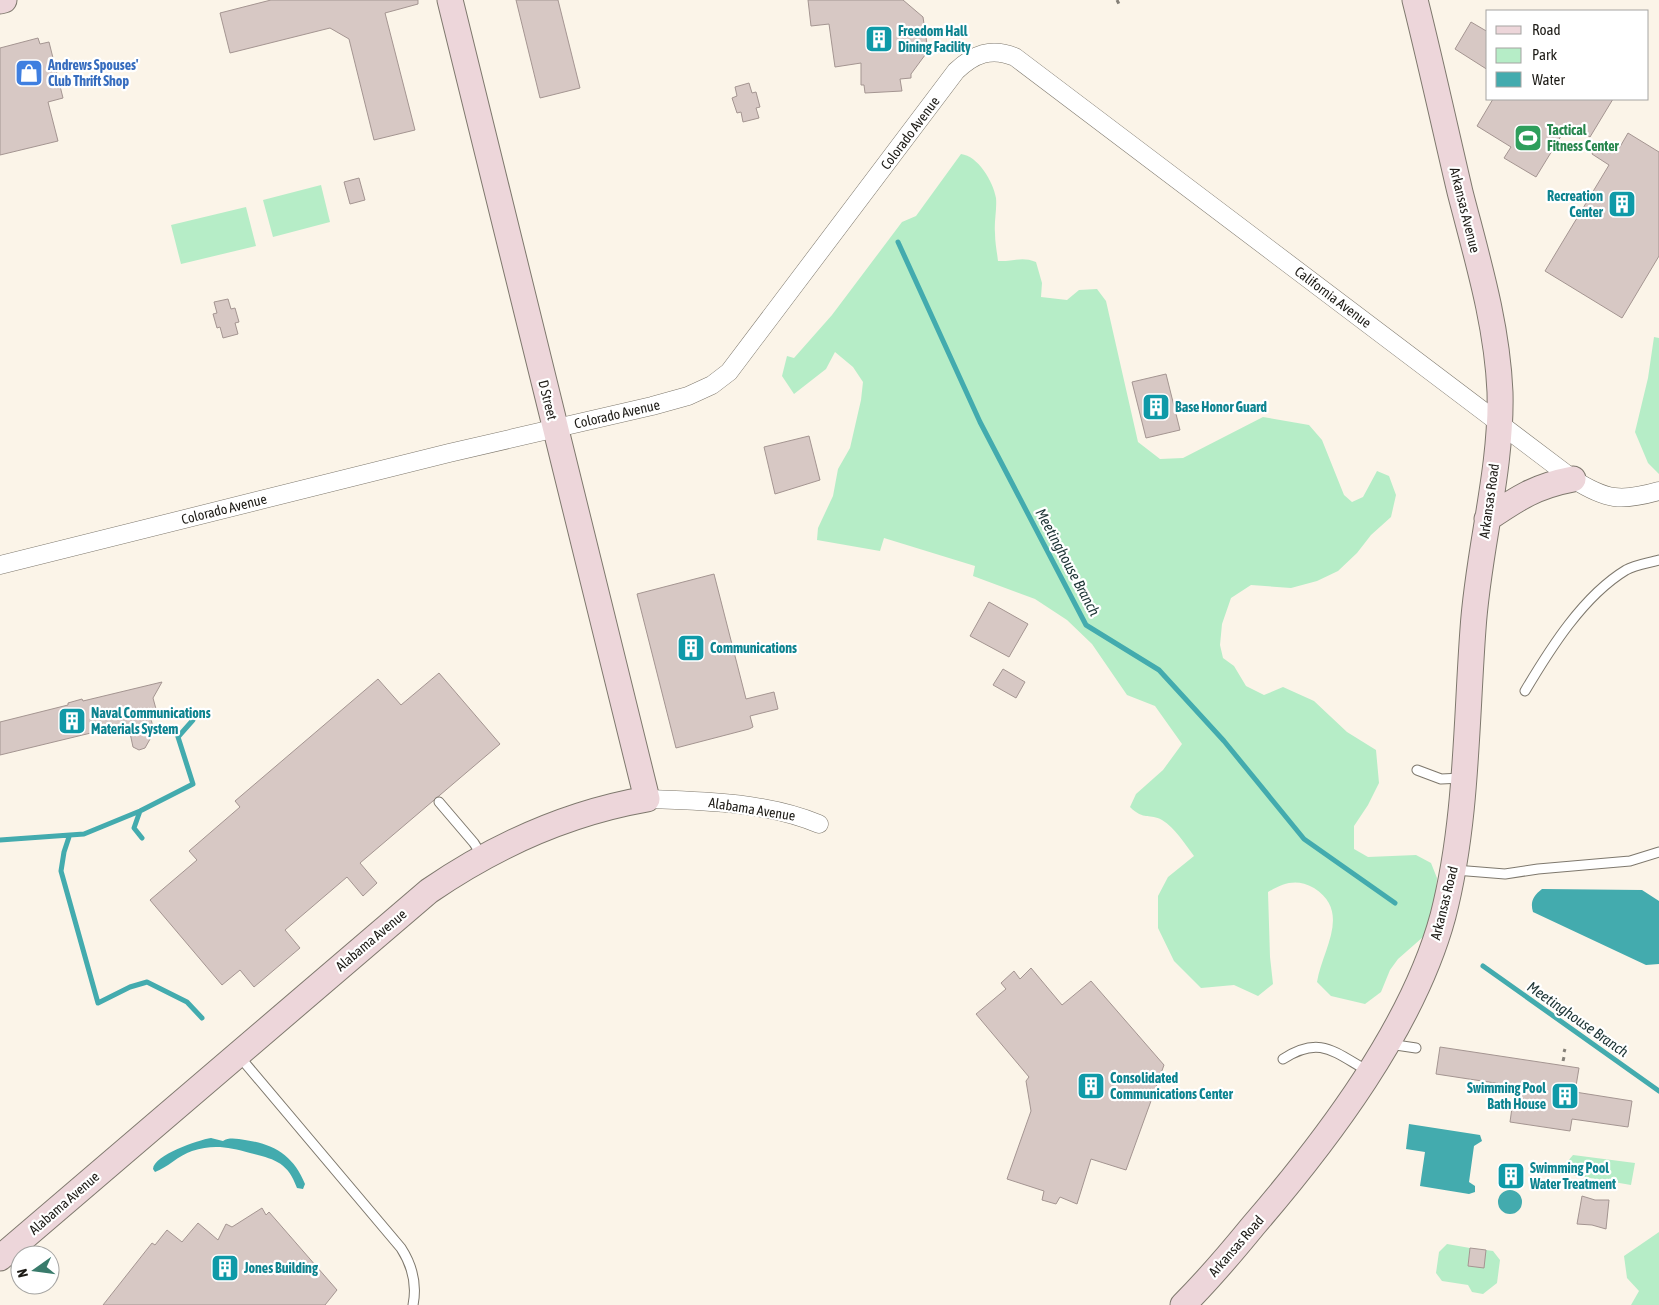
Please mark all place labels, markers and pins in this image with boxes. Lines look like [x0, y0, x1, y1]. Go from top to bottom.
place label: Freedom Hall Dining Facility [898, 23, 971, 55]
building icon: Freedom Hall Dining Facility [864, 24, 894, 54]
place label: Andrews Spouses' Club Thrift Shop [47, 57, 139, 89]
shop icon: Andrews Spouses' Club Thrift Shop [14, 58, 44, 88]
place label: Tactical Fitness Center [1547, 122, 1620, 154]
sports icon: Tactical Fitness Center [1513, 123, 1543, 153]
place label: Recreation Center [1547, 188, 1604, 220]
building icon: Recreation Center [1607, 189, 1637, 219]
building icon: Base Honor Guard [1141, 392, 1171, 422]
place label: Base Honor Guard [1175, 399, 1267, 415]
building icon: Communications [676, 633, 706, 663]
place label: Communications [710, 640, 797, 656]
place label: Naval Communications Materials System [91, 705, 211, 737]
building icon: Naval Communications Materials System [57, 706, 87, 736]
place label: Consolidated Communications Center [1110, 1070, 1234, 1102]
building icon: Consolidated Communications Center [1076, 1071, 1106, 1101]
place label: Swimming Pool Bath House [1467, 1080, 1546, 1112]
building icon: Swimming Pool Bath House [1550, 1081, 1580, 1111]
place label: Swimming Pool Water Treatment [1529, 1160, 1616, 1192]
building icon: Swimming Pool Water Treatment [1496, 1161, 1526, 1191]
building icon: Jones Building [210, 1253, 240, 1283]
place label: Jones Building [243, 1260, 319, 1276]

